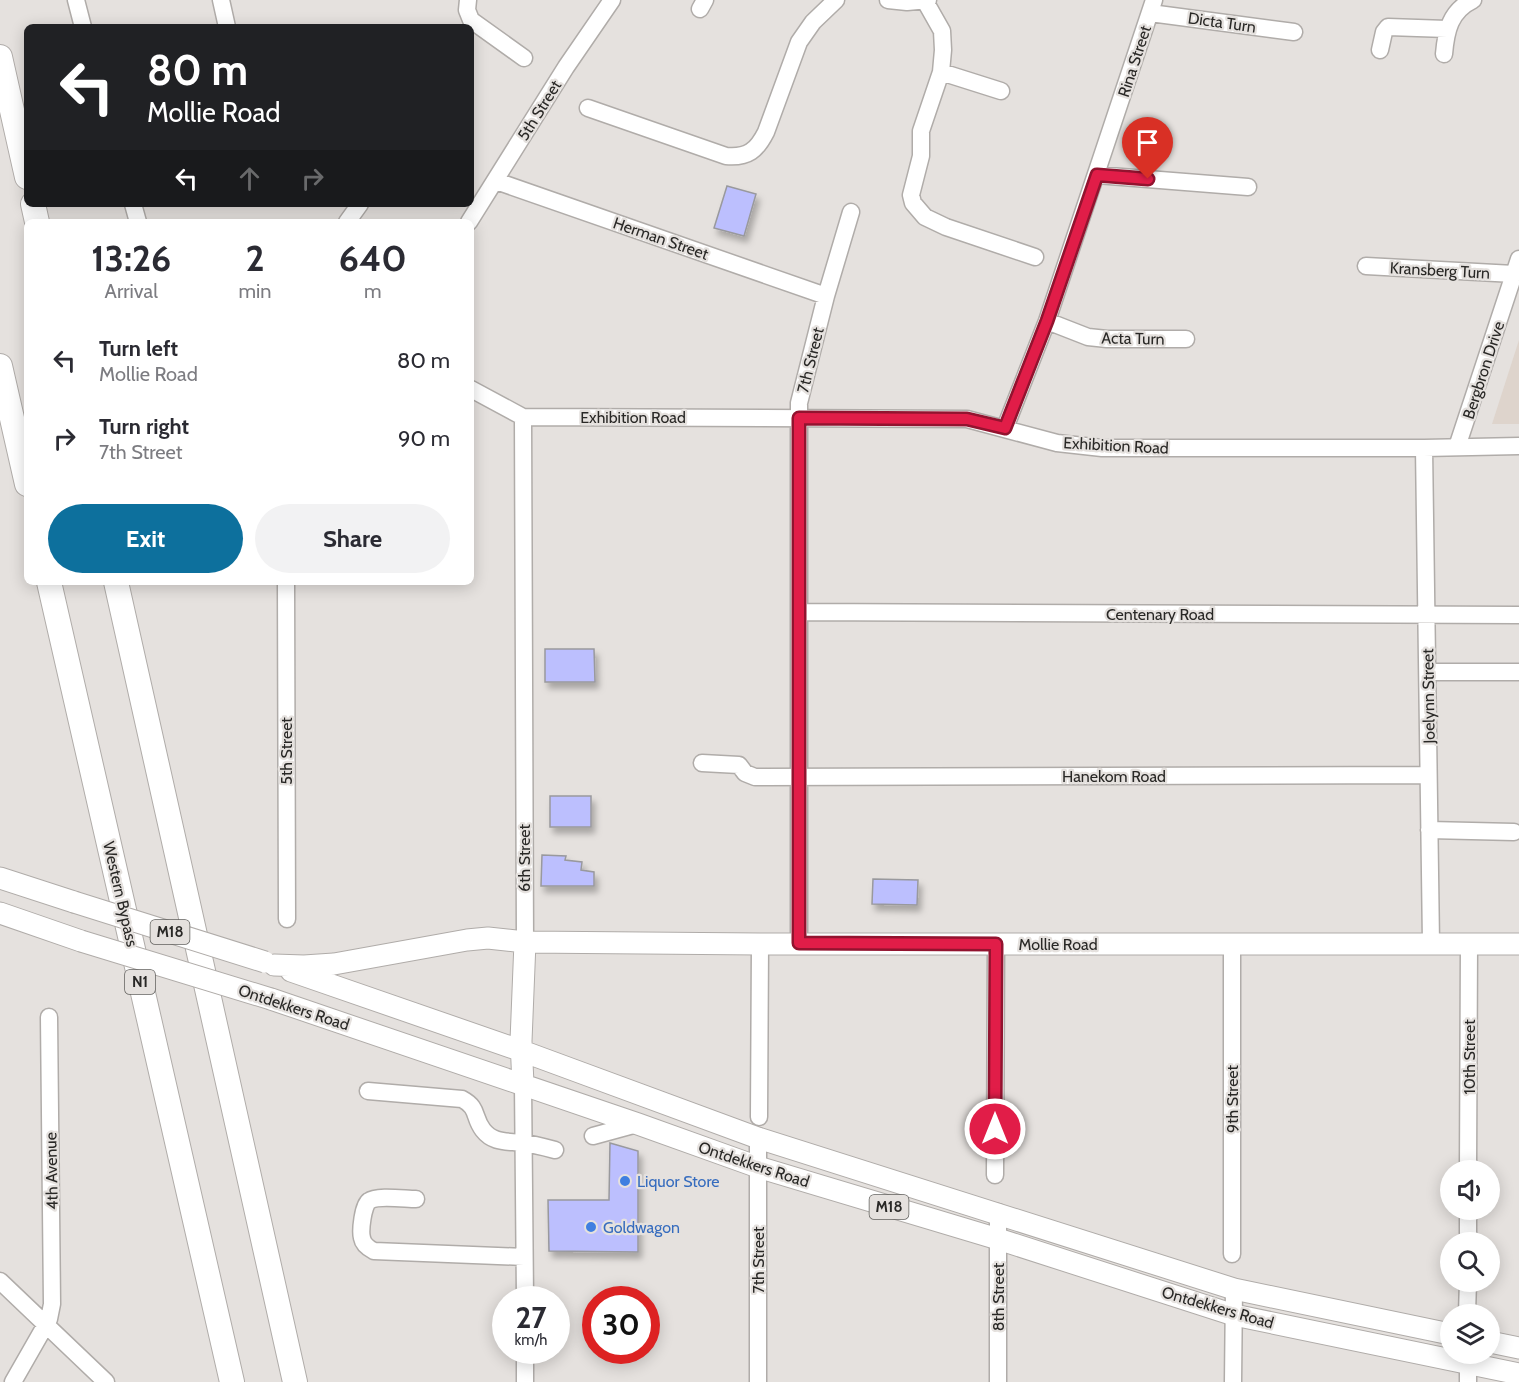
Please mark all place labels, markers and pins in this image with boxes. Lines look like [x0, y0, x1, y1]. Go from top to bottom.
pin [1122, 117, 1173, 179]
place label: Liquor Store [637, 1172, 719, 1191]
marker: Liquor Store [618, 1174, 632, 1188]
place label: Goldwagon [603, 1218, 680, 1237]
marker: Goldwagon [584, 1220, 598, 1234]

